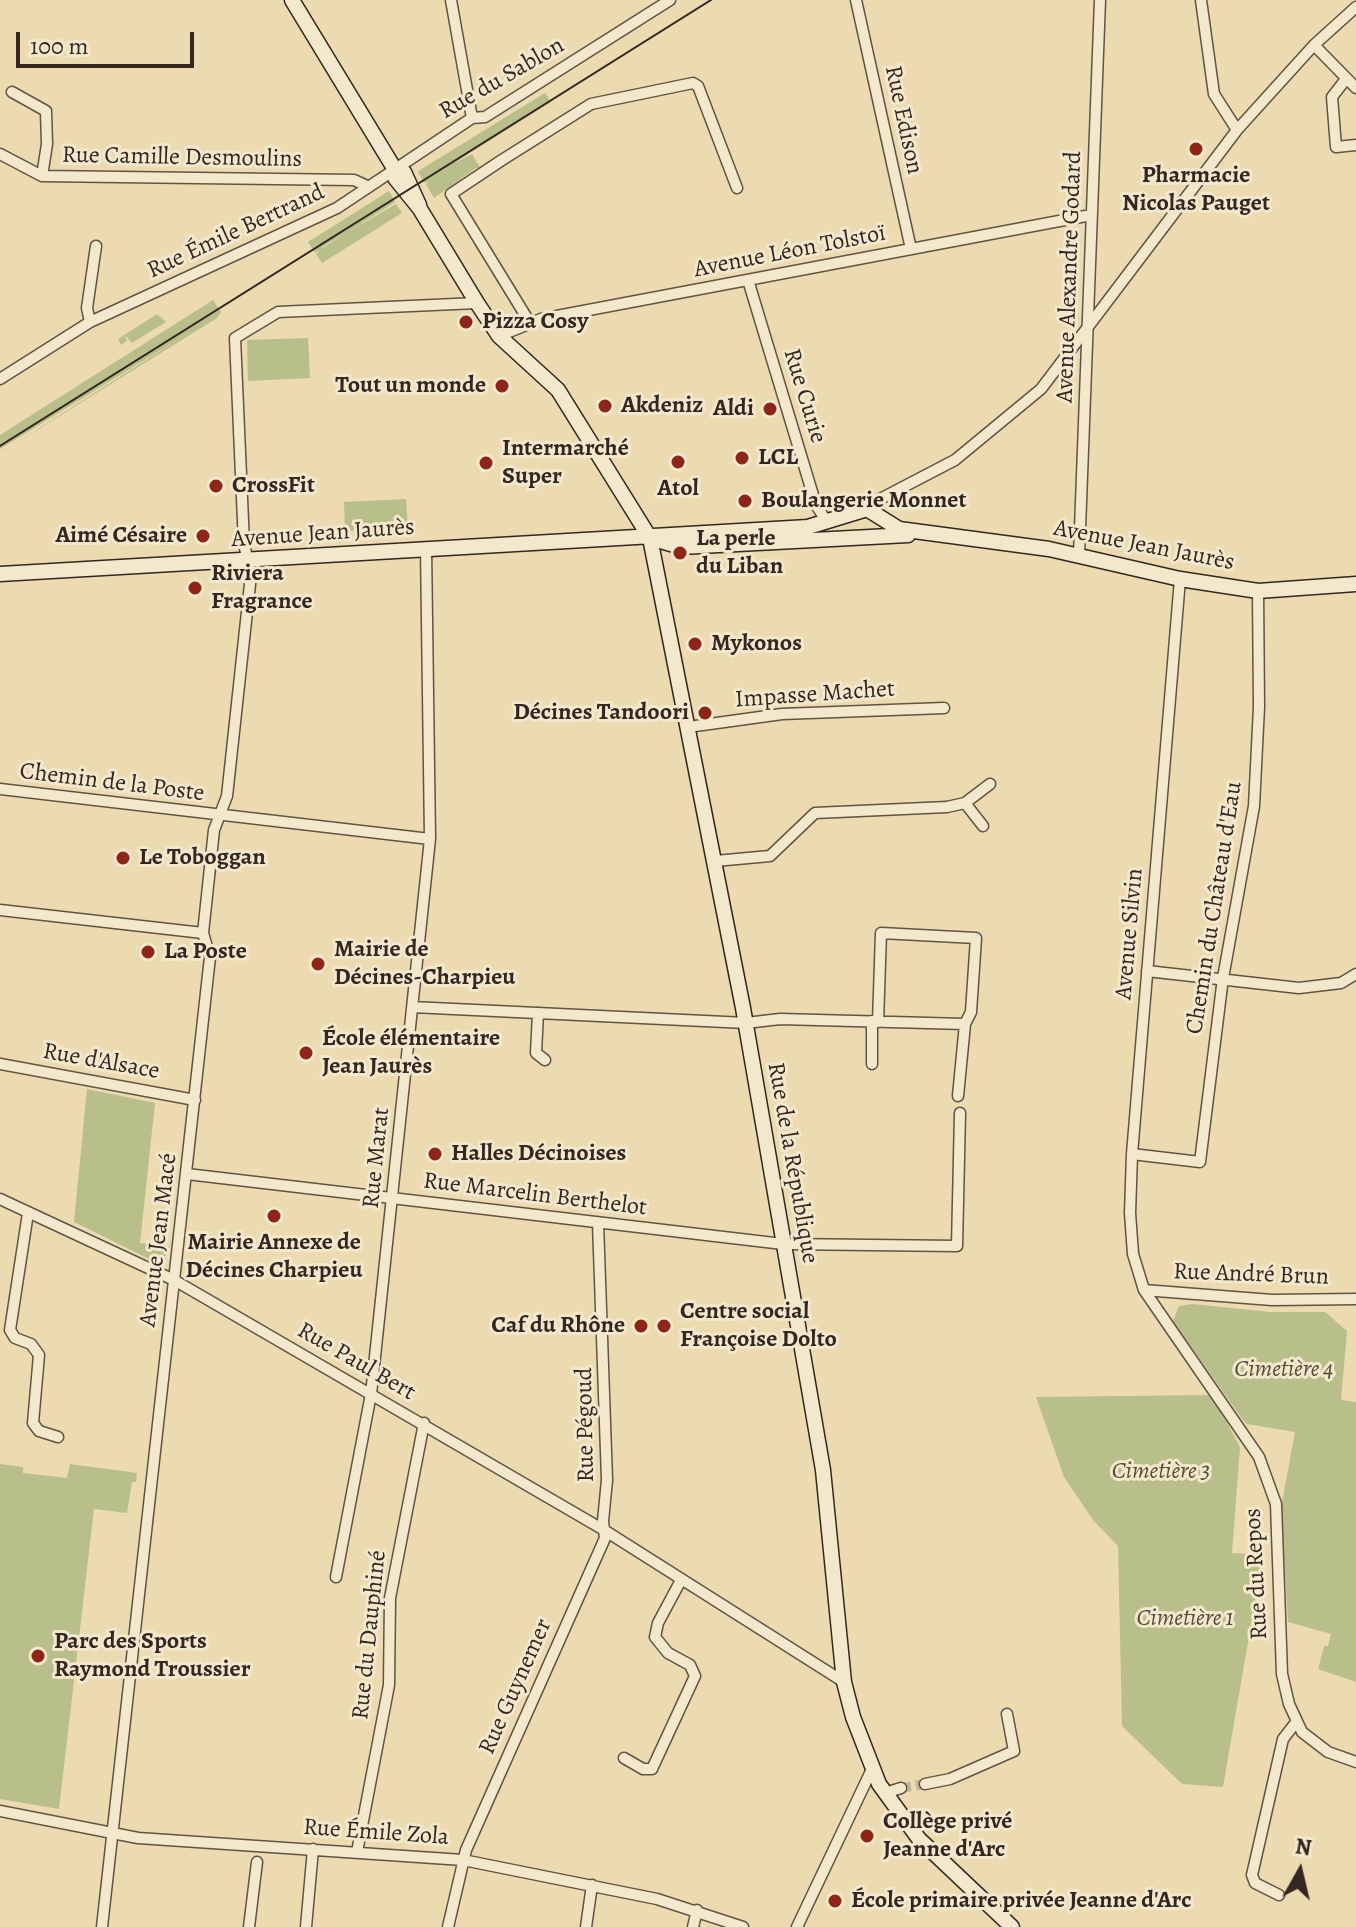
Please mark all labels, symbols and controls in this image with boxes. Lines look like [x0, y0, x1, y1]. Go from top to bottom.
scale bar [20, 16, 198, 66]
text: 100 m [30, 30, 89, 62]
street label: Rue du Sablon [434, 32, 570, 126]
street label: Rue Edison [877, 63, 929, 177]
marker: Pharmacie Nicolas Pauget [1187, 140, 1205, 158]
street label: Rue Camille Desmoulins [62, 142, 302, 174]
street label: Avenue Alexandre Godard [1051, 151, 1089, 403]
place label: Pharmacie Nicolas Pauget [1122, 162, 1270, 218]
street label: Rue Émile Bertrand [143, 178, 329, 286]
street label: Avenue Léon Tolstoï [692, 219, 888, 285]
place label: Pizza Cosy [482, 308, 588, 336]
marker: Pizza Cosy [457, 313, 475, 331]
street label: Rue Curie [776, 345, 832, 447]
place label: Tout un monde [335, 372, 486, 400]
marker: Tout un monde [493, 377, 511, 395]
place label: Akdeniz [621, 392, 703, 420]
place label: Aldi [713, 395, 754, 423]
marker: Akdeniz [596, 397, 614, 415]
marker: Aldi [761, 400, 779, 418]
place label: Intermarché Super [502, 435, 629, 491]
place label: LCL [758, 444, 798, 472]
marker: LCL [733, 449, 751, 467]
marker: Atol [669, 453, 687, 471]
marker: Intermarché Super [477, 454, 495, 472]
place label: CrossFit [232, 472, 315, 500]
place label: Atol [657, 475, 699, 503]
marker: CrossFit [207, 477, 225, 495]
place label: Boulangerie Monnet [761, 487, 966, 515]
marker: Boulangerie Monnet [736, 492, 754, 510]
street label: Avenue Jean Jaurès [230, 513, 416, 555]
street label: Avenue Jean Jaurès [1051, 514, 1237, 578]
place label: Aimé Césaire [55, 522, 187, 550]
place label: La perle du Liban [696, 525, 783, 581]
marker: Aimé Césaire [194, 527, 212, 545]
marker: La perle du Liban [671, 544, 689, 562]
place label: Riviera Fragrance [211, 560, 312, 616]
marker: Riviera Fragrance [186, 579, 204, 597]
place label: Mykonos [711, 630, 802, 658]
marker: Mykonos [686, 635, 704, 653]
street label: Impasse Machet [734, 675, 896, 715]
place label: Décines Tandoori [513, 699, 689, 727]
marker: Décines Tandoori [696, 704, 714, 722]
street label: Chemin de la Poste [18, 757, 206, 809]
street label: Chemin du Château d'Eau [1181, 780, 1249, 1036]
place label: Le Toboggan [139, 844, 266, 872]
marker: Le Toboggan [114, 849, 132, 867]
street label: Avenue Silvin [1110, 867, 1150, 1001]
place label: Mairie de Décines-Charpieu [334, 936, 515, 992]
place label: La Poste [164, 938, 247, 966]
marker: La Poste [139, 943, 157, 961]
marker: Mairie de Décines-Charpieu [309, 955, 327, 973]
place label: École élémentaire Jean Jaurès [322, 1025, 500, 1081]
street label: Rue d'Alsace [40, 1038, 162, 1086]
marker: École élémentaire Jean Jaurès [297, 1044, 315, 1062]
street label: Rue de la République [760, 1060, 824, 1266]
street label: Rue Marat [357, 1106, 397, 1210]
place label: Halles Décinoises [451, 1140, 626, 1168]
marker: Halles Décinoises [426, 1145, 444, 1163]
street label: Avenue Jean Macé [134, 1152, 184, 1328]
street label: Rue Marcelin Berthelot [422, 1167, 648, 1223]
marker: Mairie Annexe de Décines Charpieu [265, 1207, 283, 1225]
place label: Mairie Annexe de Décines Charpieu [186, 1229, 362, 1285]
street label: Rue André Brun [1173, 1258, 1329, 1292]
place label: Centre social Françoise Dolto [680, 1298, 837, 1354]
place label: Caf du Rhône [491, 1312, 625, 1340]
street label: Rue Paul Bert [292, 1317, 420, 1407]
marker: Caf du Rhône [632, 1317, 650, 1335]
marker: Centre social Françoise Dolto [655, 1317, 673, 1335]
park label: Cimetière 4 [1234, 1356, 1334, 1384]
street label: Rue Pégoud [571, 1367, 601, 1483]
park label: Cimetière 3 [1112, 1458, 1210, 1486]
street label: Rue du Repos [1239, 1507, 1275, 1641]
street label: Rue du Dauphiné [347, 1549, 393, 1721]
park label: Cimetière 1 [1136, 1605, 1234, 1633]
street label: Rue Guynemer [473, 1615, 559, 1759]
place label: Parc des Sports Raymond Troussier [54, 1628, 251, 1684]
marker: Parc des Sports Raymond Troussier [29, 1647, 47, 1665]
place label: Collège privé Jeanne d'Arc [883, 1808, 1012, 1864]
street label: Rue Émile Zola [302, 1814, 450, 1852]
marker: Collège privé Jeanne d'Arc [858, 1827, 876, 1845]
north arrow [1260, 1831, 1340, 1911]
text: N [1293, 1831, 1313, 1863]
place label: École primaire privée Jeanne d'Arc [851, 1887, 1192, 1915]
marker: École primaire privée Jeanne d'Arc [826, 1892, 844, 1910]

